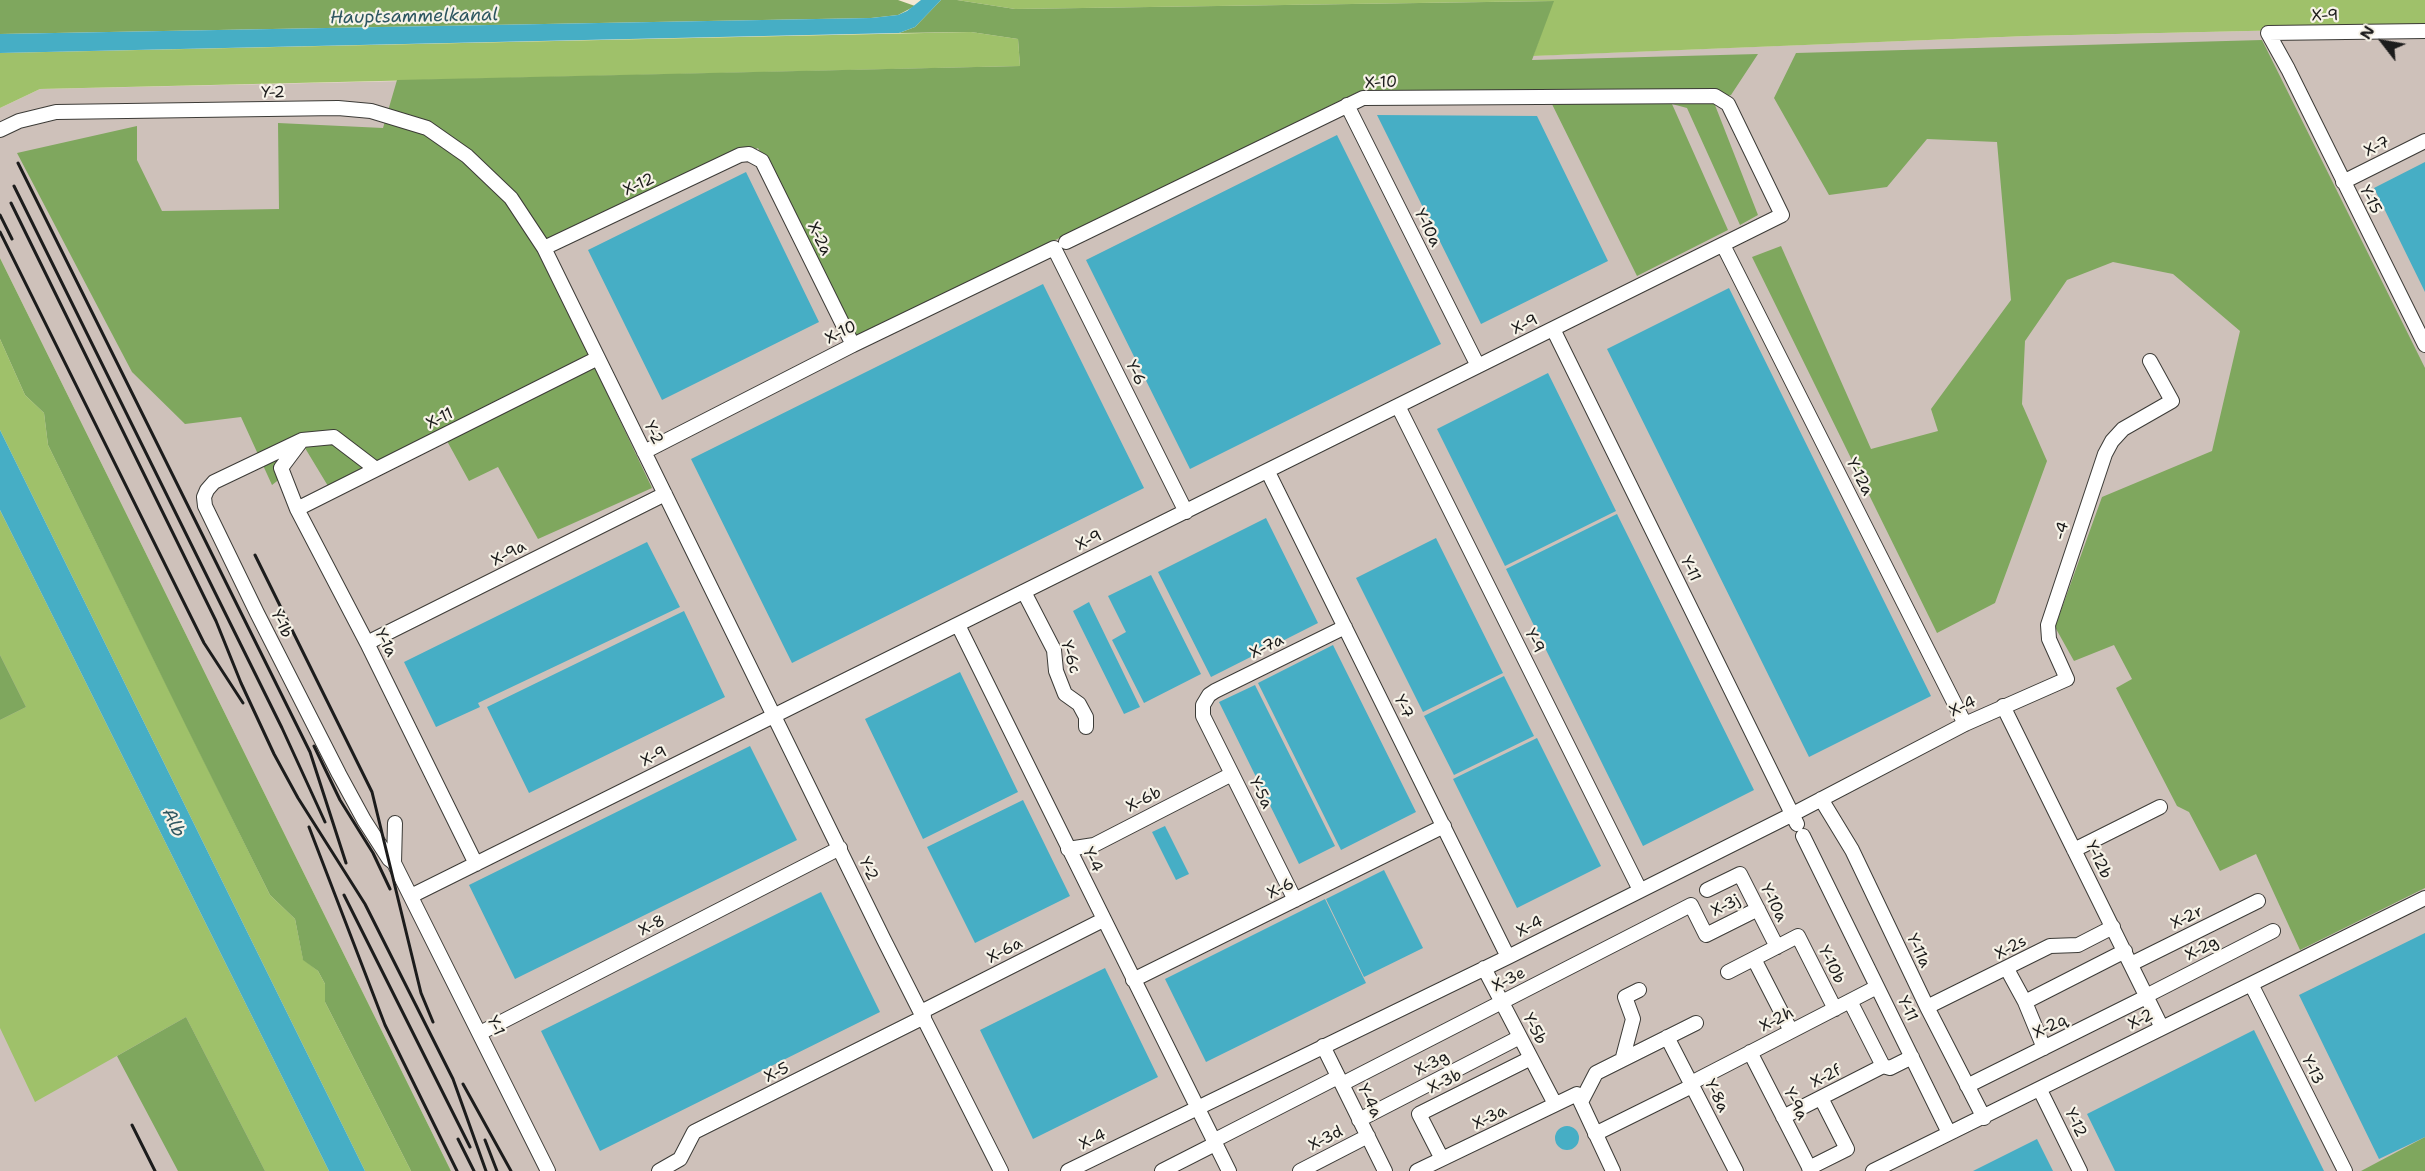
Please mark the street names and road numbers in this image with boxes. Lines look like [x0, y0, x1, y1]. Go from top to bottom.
street label: X-9 [2312, 6, 2338, 26]
street label: X-10 [1364, 73, 1398, 93]
street label: Y-2 [261, 83, 285, 103]
street label: X-7 [2361, 133, 2393, 161]
street label: X-12 [620, 170, 658, 200]
street label: Y-15 [2355, 183, 2385, 217]
street label: Y-10a [1409, 206, 1445, 250]
street label: X-2a [803, 219, 835, 259]
street label: X-9 [1509, 311, 1541, 339]
street label: X-10 [822, 317, 860, 349]
street label: Y-6 [1121, 357, 1149, 389]
street label: X-11 [423, 404, 457, 434]
street label: Y-2 [639, 418, 667, 448]
street label: Y-12a [1841, 455, 1877, 499]
street label: -4 [2050, 519, 2074, 543]
street label: X-9 [1073, 527, 1105, 555]
street label: X-9a [489, 537, 529, 571]
street label: Y-11 [1676, 553, 1704, 585]
street label: Y-1b [266, 607, 296, 641]
street label: Y-1a [370, 626, 400, 660]
street label: Y-9 [1520, 626, 1548, 656]
street label: X-7a [1247, 631, 1287, 663]
street label: Y-6c [1056, 638, 1084, 676]
street label: Y-7 [1389, 692, 1417, 722]
street label: X-4 [1947, 692, 1979, 722]
street label: X-9 [638, 743, 670, 771]
street label: Y-5a [1244, 774, 1276, 812]
street label: X-6b [1123, 783, 1165, 817]
street label: Y-12b [2081, 838, 2115, 882]
street label: Y-4 [1078, 844, 1106, 876]
street label: Y-2 [854, 854, 882, 884]
street label: X-6 [1264, 874, 1298, 904]
street label: Y-10a [1755, 881, 1791, 925]
street label: X-3j [1708, 891, 1744, 921]
street label: X-2r [2168, 902, 2206, 934]
street label: X-8 [636, 911, 668, 941]
street label: X-4 [1513, 912, 1547, 942]
street label: Y-11a [1902, 931, 1934, 971]
street label: X-2s [1992, 932, 2030, 964]
street label: X-2g [2182, 933, 2222, 965]
street label: X-6a [984, 934, 1026, 968]
street label: Y-10b [1813, 943, 1849, 987]
street label: X-3e [1489, 964, 1529, 996]
street label: Y-11 [1893, 993, 1921, 1025]
street label: X-2h [1757, 1003, 1797, 1037]
street label: X-2 [2125, 1006, 2157, 1034]
street label: Y-5b [1518, 1010, 1550, 1048]
street label: X-2q [2030, 1011, 2070, 1043]
street label: Y-1 [482, 1013, 508, 1039]
street label: X-3g [1412, 1047, 1452, 1081]
street label: Y-13 [2297, 1052, 2327, 1088]
street label: X-5 [761, 1059, 793, 1087]
street label: X-2f [1808, 1061, 1844, 1093]
street label: X-3b [1425, 1066, 1465, 1098]
street label: Y-8a [1700, 1076, 1732, 1116]
street label: Y-4a [1353, 1081, 1385, 1121]
street label: Y-9a [1779, 1084, 1811, 1124]
street label: X-3a [1470, 1102, 1510, 1134]
street label: Y-12 [2060, 1105, 2090, 1141]
street label: X-3d [1306, 1122, 1346, 1156]
street label: X-4 [1077, 1125, 1109, 1155]

